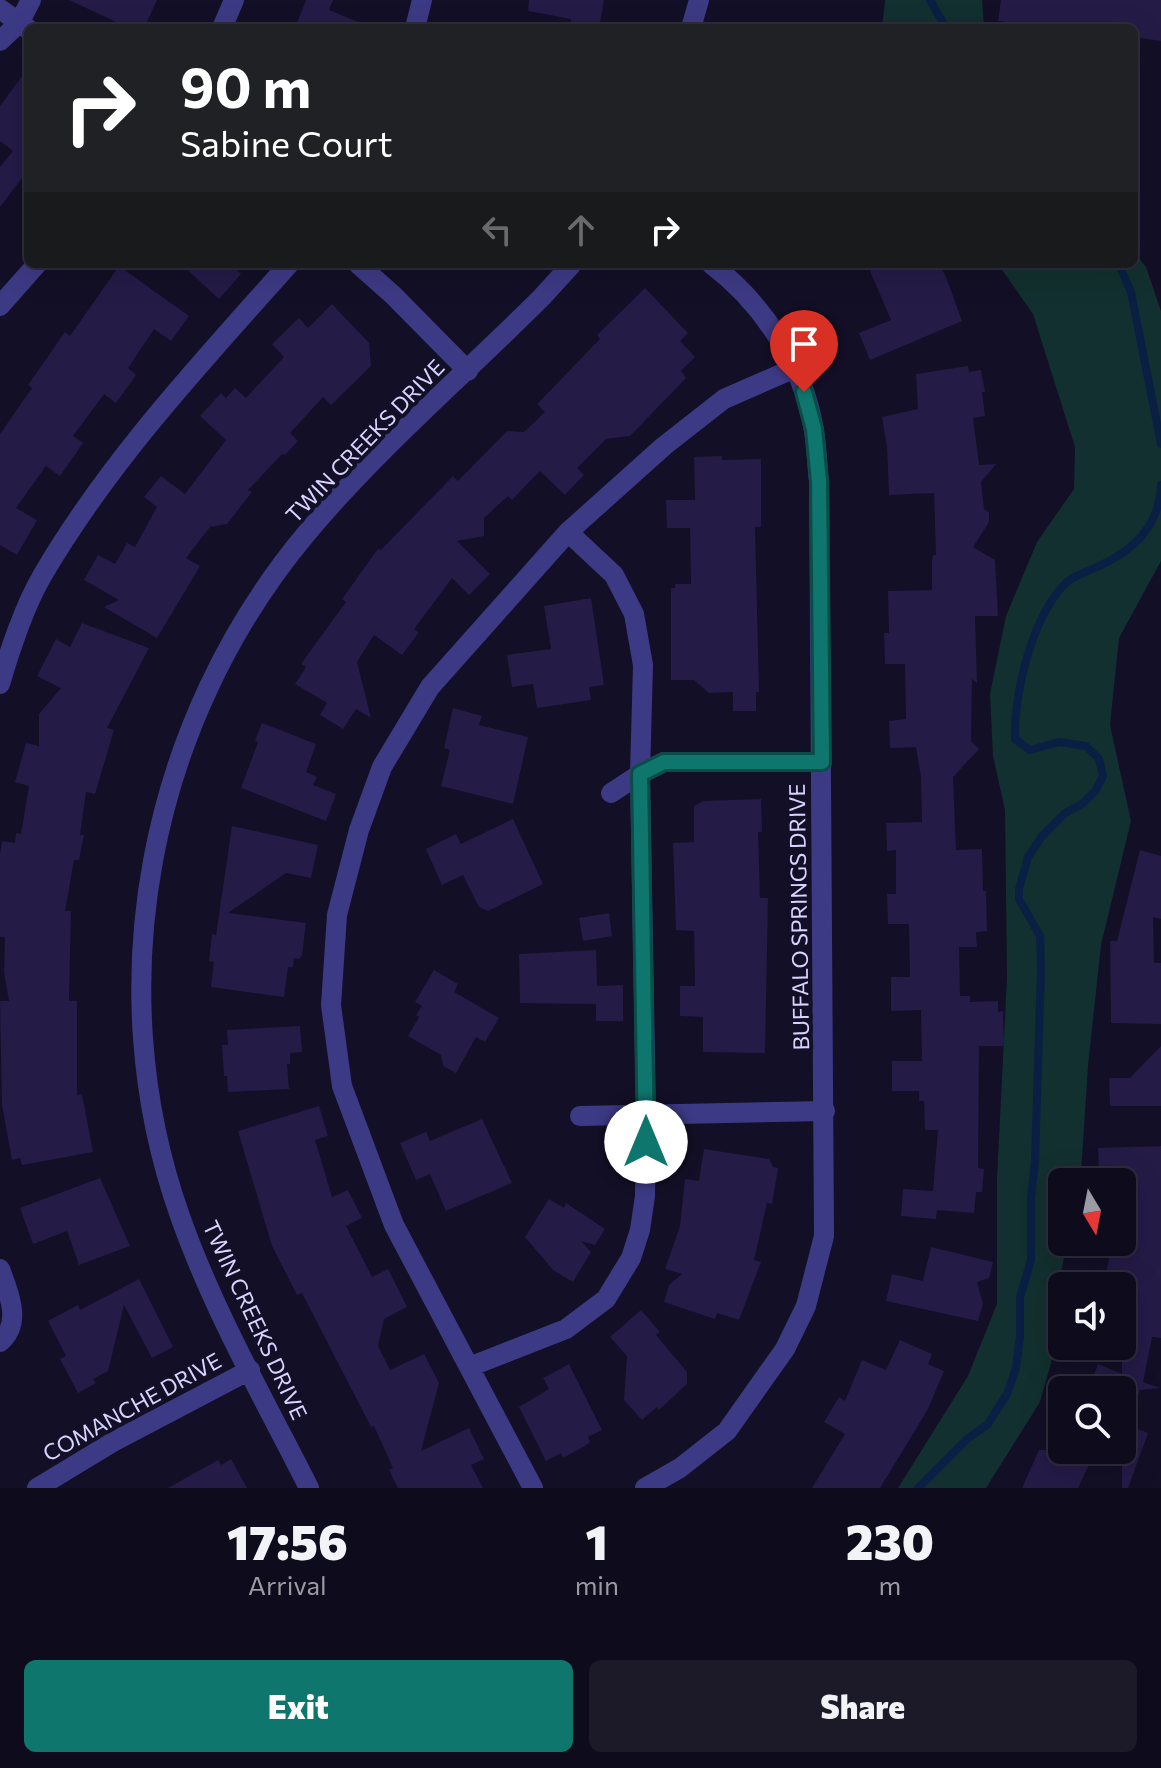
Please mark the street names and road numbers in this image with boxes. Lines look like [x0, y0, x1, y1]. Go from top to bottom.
street label: TWIN CREEKS DRIVE [280, 353, 450, 528]
street label: BUFFALO SPRINGS DRIVE [783, 783, 814, 1051]
street label: TWIN CREEKS DRIVE [197, 1216, 313, 1424]
street label: COMANCHE DRIVE [38, 1346, 226, 1467]

